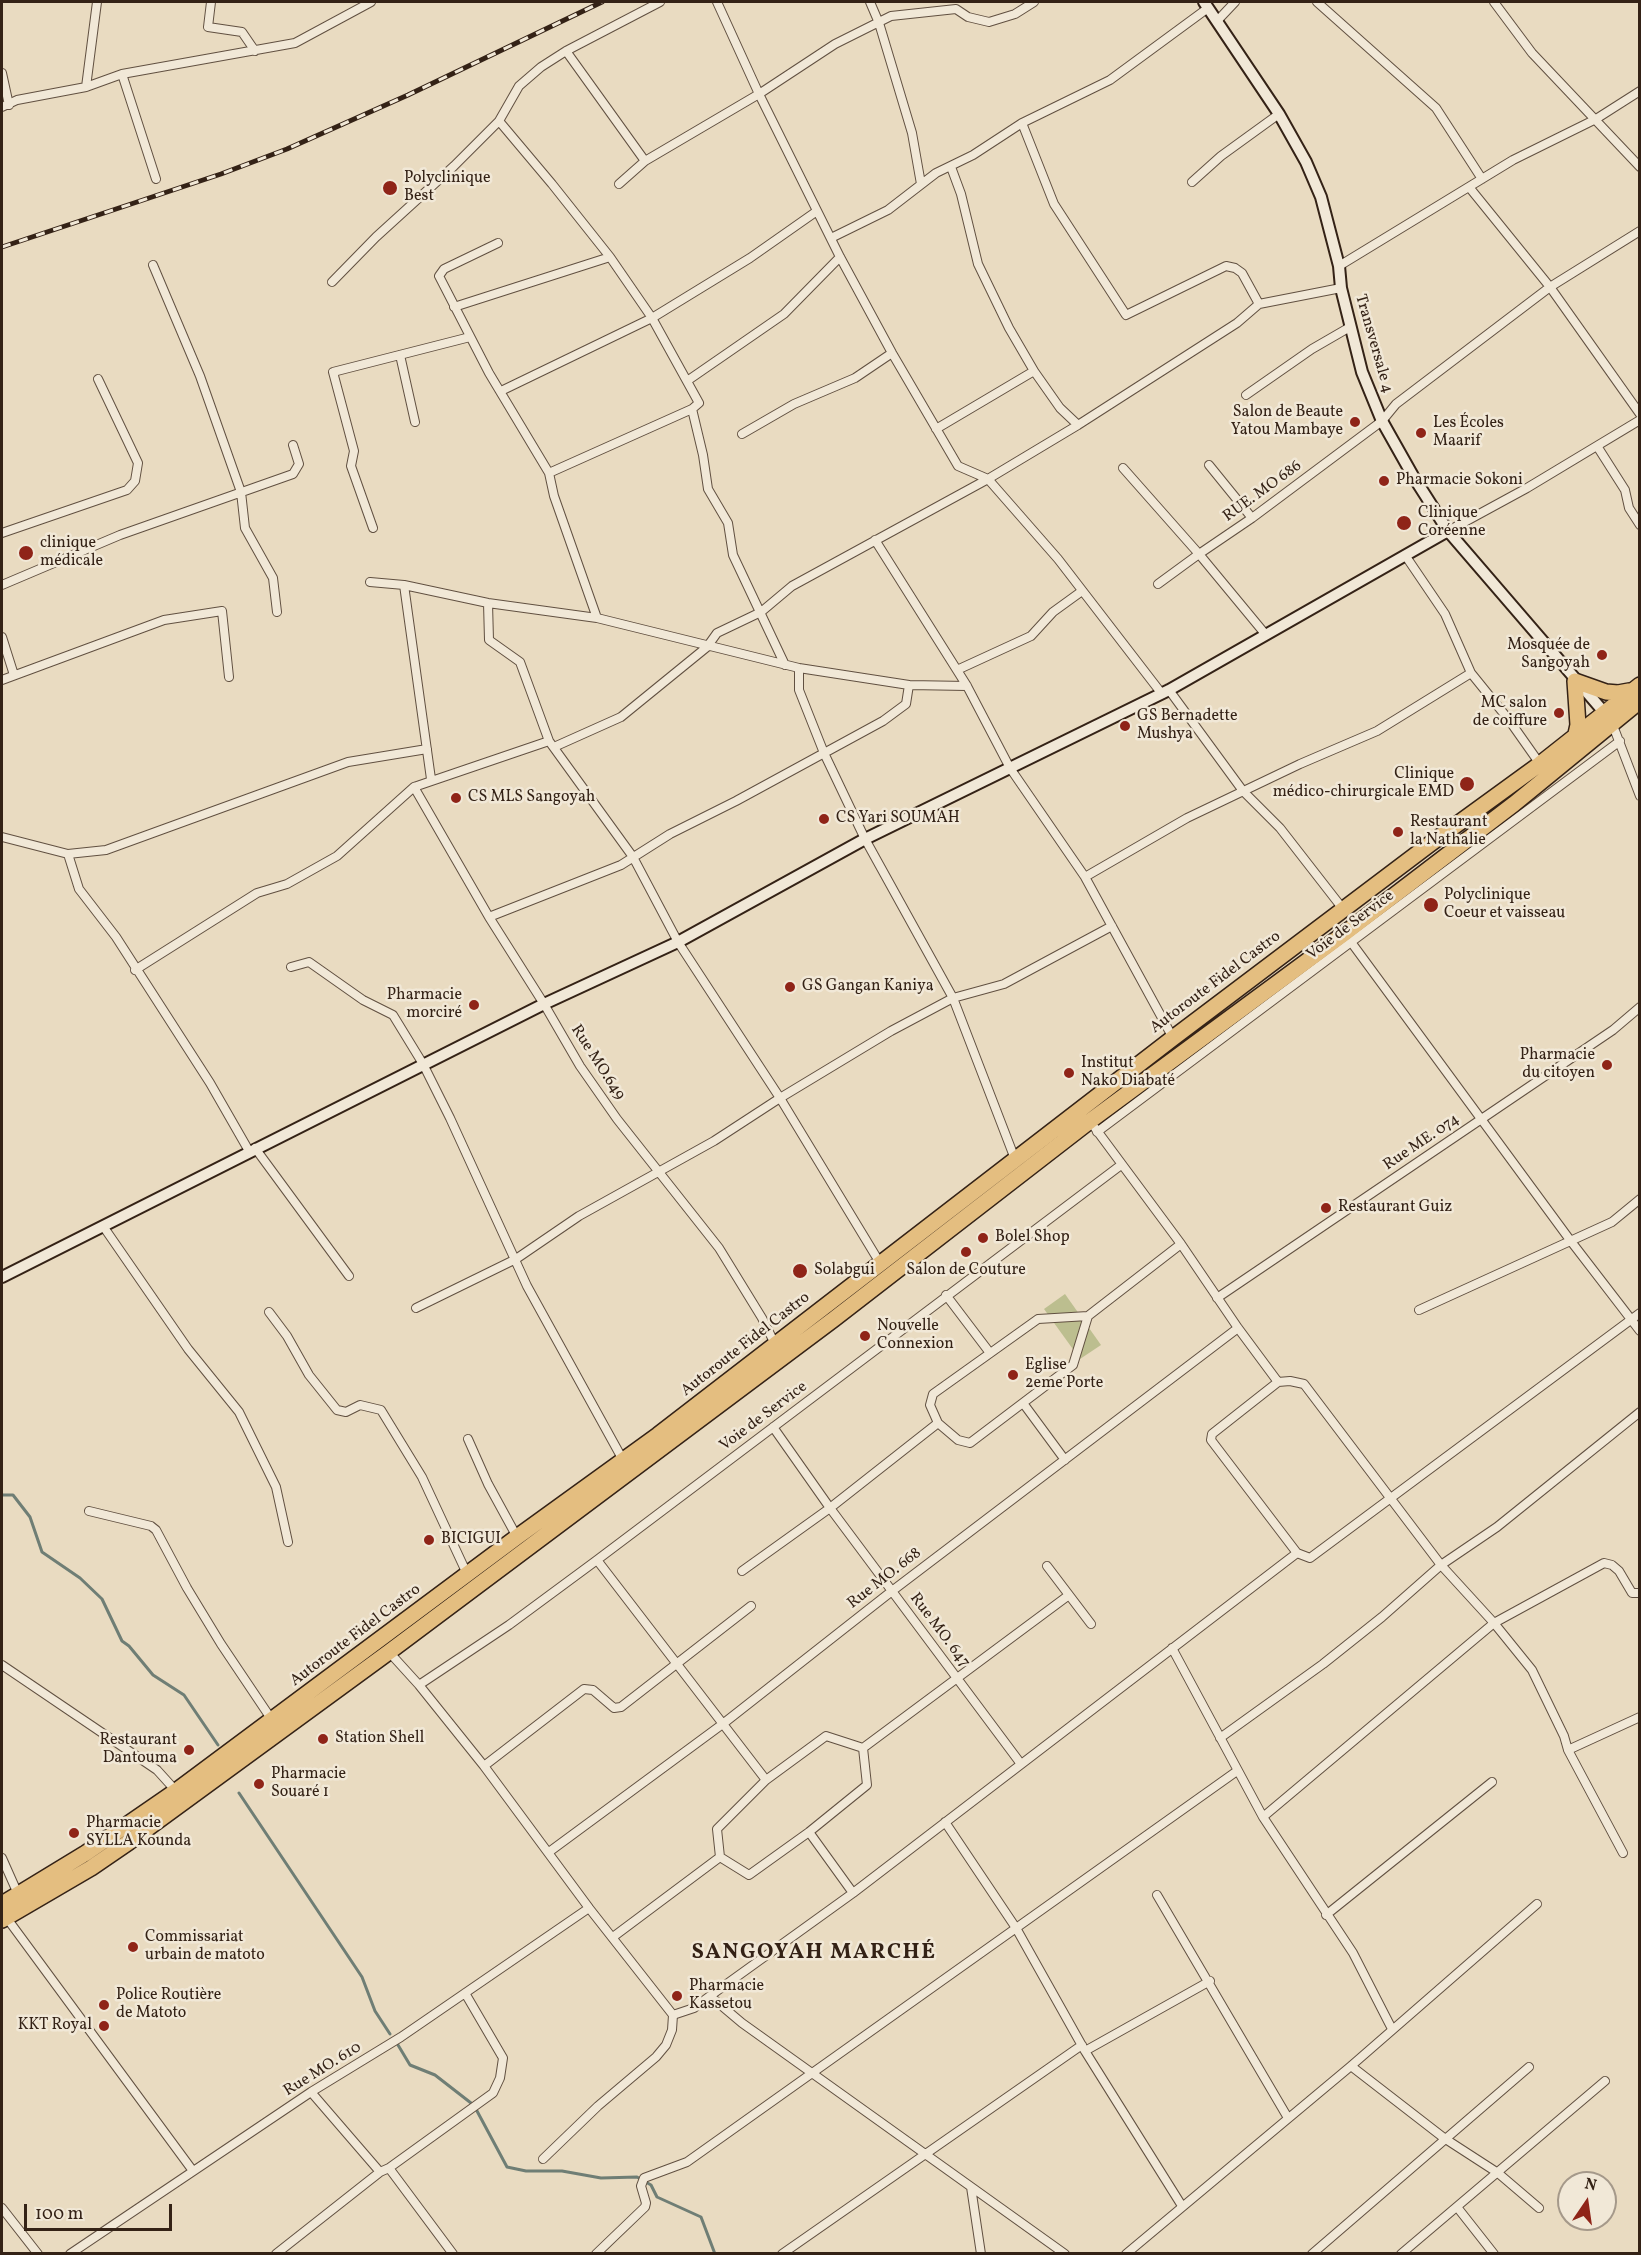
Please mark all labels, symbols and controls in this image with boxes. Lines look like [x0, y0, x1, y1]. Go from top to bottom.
place label: Polyclinique Best [404, 169, 491, 207]
marker: Polyclinique Best [381, 179, 399, 197]
street label: Transversale 4 [1350, 292, 1396, 396]
place label: Salon de Beaute Yatou Mambaye [1231, 403, 1343, 441]
place label: Les Écoles Maarif [1433, 414, 1504, 452]
marker: Salon de Beaute Yatou Mambaye [1348, 415, 1362, 429]
marker: Les Écoles Maarif [1414, 426, 1428, 440]
street label: RUE. MO 686 [1220, 457, 1306, 527]
place label: Pharmacie Sokoni [1396, 471, 1523, 491]
marker: Pharmacie Sokoni [1377, 474, 1391, 488]
place label: Clinique Coréenne [1418, 504, 1486, 542]
marker: Clinique Coréenne [1395, 514, 1413, 532]
place label: clinique médicale [40, 534, 103, 572]
marker: clinique médicale [17, 544, 35, 562]
place label: Mosquée de Sangoyah [1507, 636, 1590, 674]
marker: Mosquée de Sangoyah [1595, 648, 1609, 662]
place label: MC salon de coiffure [1473, 694, 1547, 732]
marker: MC salon de coiffure [1552, 706, 1566, 720]
place label: GS Bernadette Mushya [1137, 707, 1238, 745]
marker: GS Bernadette Mushya [1118, 719, 1132, 733]
place label: Clinique médico-chirurgicale EMD [1273, 765, 1454, 803]
marker: Clinique médico-chirurgicale EMD [1458, 775, 1476, 793]
place label: CS MLS Sangoyah [468, 788, 595, 808]
marker: CS MLS Sangoyah [449, 791, 463, 805]
place label: CS Yari SOUMAH [836, 809, 960, 829]
marker: CS Yari SOUMAH [817, 812, 831, 826]
place label: Restaurant la Nathalie [1410, 813, 1488, 851]
marker: Restaurant la Nathalie [1391, 825, 1405, 839]
place label: Polyclinique Coeur et vaisseau [1444, 886, 1565, 924]
street label: Voie de Service [1303, 887, 1399, 965]
marker: Polyclinique Coeur et vaisseau [1422, 896, 1440, 914]
street label: Autoroute Fidel Castro [1147, 928, 1285, 1038]
place label: GS Gangan Kaniya [802, 977, 934, 997]
marker: GS Gangan Kaniya [783, 980, 797, 994]
place label: Pharmacie morciré [387, 986, 462, 1024]
marker: Pharmacie morciré [467, 998, 481, 1012]
street label: Rue MO.649 [566, 1022, 628, 1104]
place label: Pharmacie du citoyen [1520, 1046, 1595, 1084]
place label: Institut Nako Diabaté [1081, 1054, 1175, 1092]
marker: Pharmacie du citoyen [1600, 1058, 1614, 1072]
marker: Institut Nako Diabaté [1062, 1066, 1076, 1080]
street label: Rue ME. 074 [1380, 1111, 1464, 1175]
place label: Restaurant Guiz [1338, 1198, 1452, 1218]
marker: Restaurant Guiz [1319, 1201, 1333, 1215]
place label: Bolel Shop [995, 1228, 1070, 1248]
marker: Bolel Shop [976, 1231, 990, 1245]
marker: Salon de Couture [959, 1245, 973, 1259]
place label: Solabgui [814, 1261, 875, 1281]
place label: Salon de Couture [906, 1261, 1026, 1281]
marker: Solabgui [791, 1262, 809, 1280]
street label: Autoroute Fidel Castro [678, 1289, 814, 1401]
place label: Nouvelle Connexion [877, 1317, 954, 1355]
marker: Nouvelle Connexion [858, 1329, 872, 1343]
place label: Eglise 2eme Porte [1025, 1356, 1103, 1394]
marker: Eglise 2eme Porte [1006, 1368, 1020, 1382]
street label: Voie de Service [716, 1378, 812, 1456]
place label: BICIGUI [441, 1530, 501, 1550]
marker: BICIGUI [422, 1533, 436, 1547]
street label: Rue MO. 668 [844, 1544, 926, 1614]
street label: Autoroute Fidel Castro [287, 1581, 425, 1691]
street label: Rue MO. 647 [905, 1590, 973, 1672]
place label: Station Shell [335, 1729, 424, 1749]
place label: Restaurant Dantouma [99, 1731, 177, 1769]
marker: Station Shell [316, 1732, 330, 1746]
marker: Restaurant Dantouma [182, 1743, 196, 1757]
place label: Pharmacie Souaré 1 [271, 1765, 346, 1803]
marker: Pharmacie Souaré 1 [252, 1777, 266, 1791]
place label: Pharmacie SYLLA Kounda [86, 1814, 191, 1852]
marker: Pharmacie SYLLA Kounda [67, 1826, 81, 1840]
place label: Commissariat urbain de matoto [145, 1928, 265, 1966]
marker: Commissariat urbain de matoto [126, 1940, 140, 1954]
district label: SANGOYAH MARCHÉ [691, 1941, 937, 1967]
place label: Pharmacie Kassetou [689, 1977, 764, 2015]
place label: Police Routière de Matoto [116, 1986, 221, 2024]
marker: Pharmacie Kassetou [670, 1989, 684, 2003]
marker: Police Routière de Matoto [97, 1998, 111, 2012]
place label: KKT Royal [18, 2016, 92, 2036]
marker: KKT Royal [97, 2019, 111, 2033]
street label: Rue MO. 610 [281, 2039, 365, 2101]
north arrow [1557, 2171, 1617, 2231]
text: N [1582, 2173, 1599, 2197]
scale bar [27, 2192, 176, 2230]
text: 100 m [35, 2202, 84, 2227]

